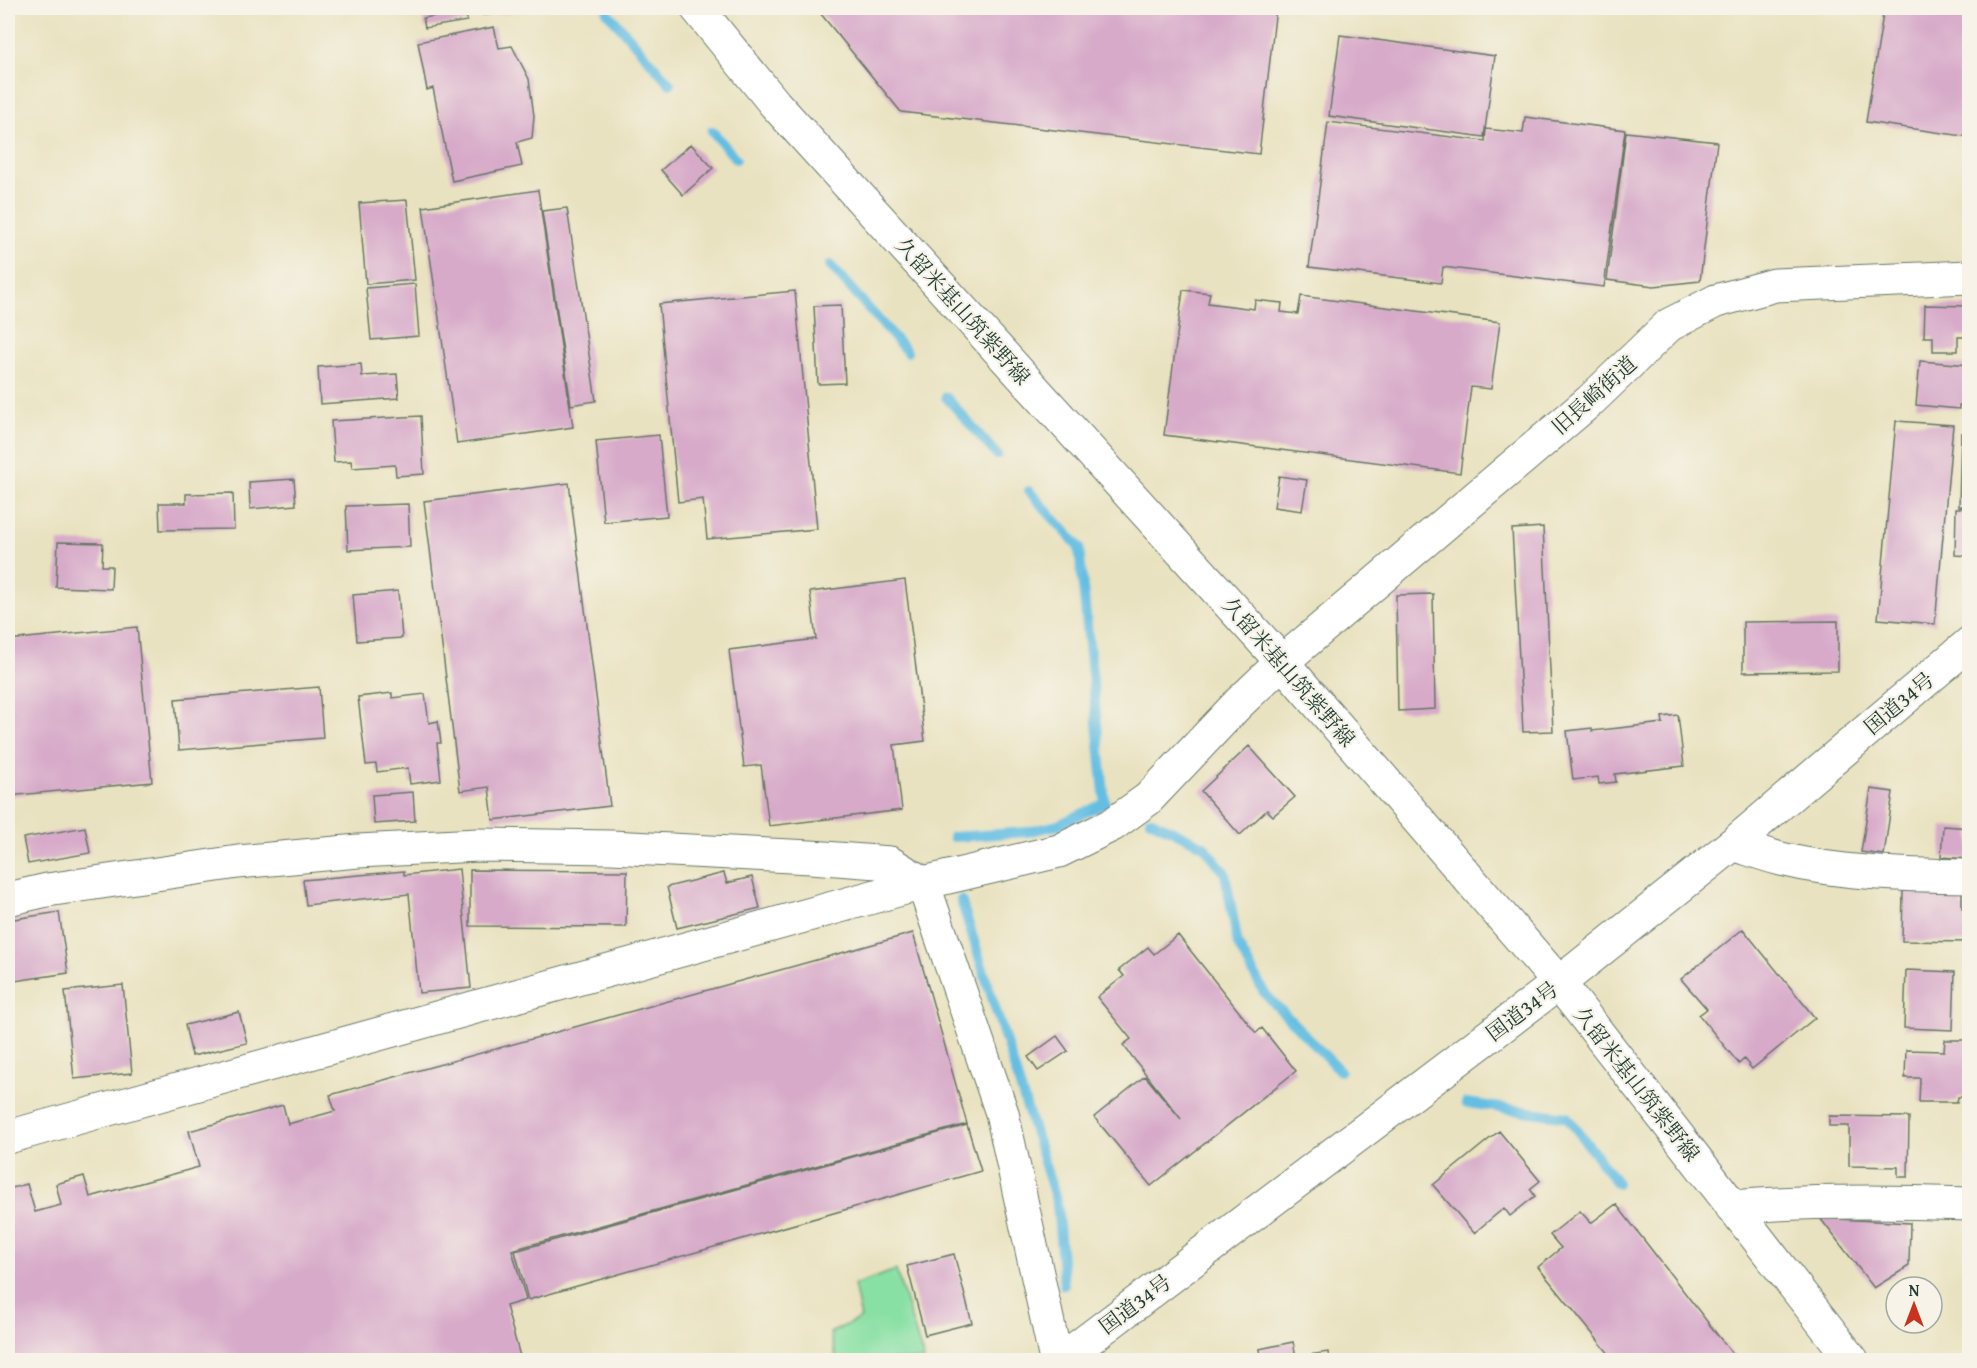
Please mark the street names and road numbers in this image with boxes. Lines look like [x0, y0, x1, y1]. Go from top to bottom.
street label: 久留米基山筑紫野線 [888, 230, 1038, 392]
street label: 旧長崎街道 [1545, 348, 1643, 442]
street label: 久留米基山筑紫野線 [1215, 591, 1363, 753]
street label: 国道34号 [1857, 664, 1941, 742]
street label: 国道34号 [1479, 974, 1565, 1048]
street label: 久留米基山筑紫野線 [1567, 1000, 1707, 1168]
street label: 国道34号 [1092, 1267, 1178, 1341]

